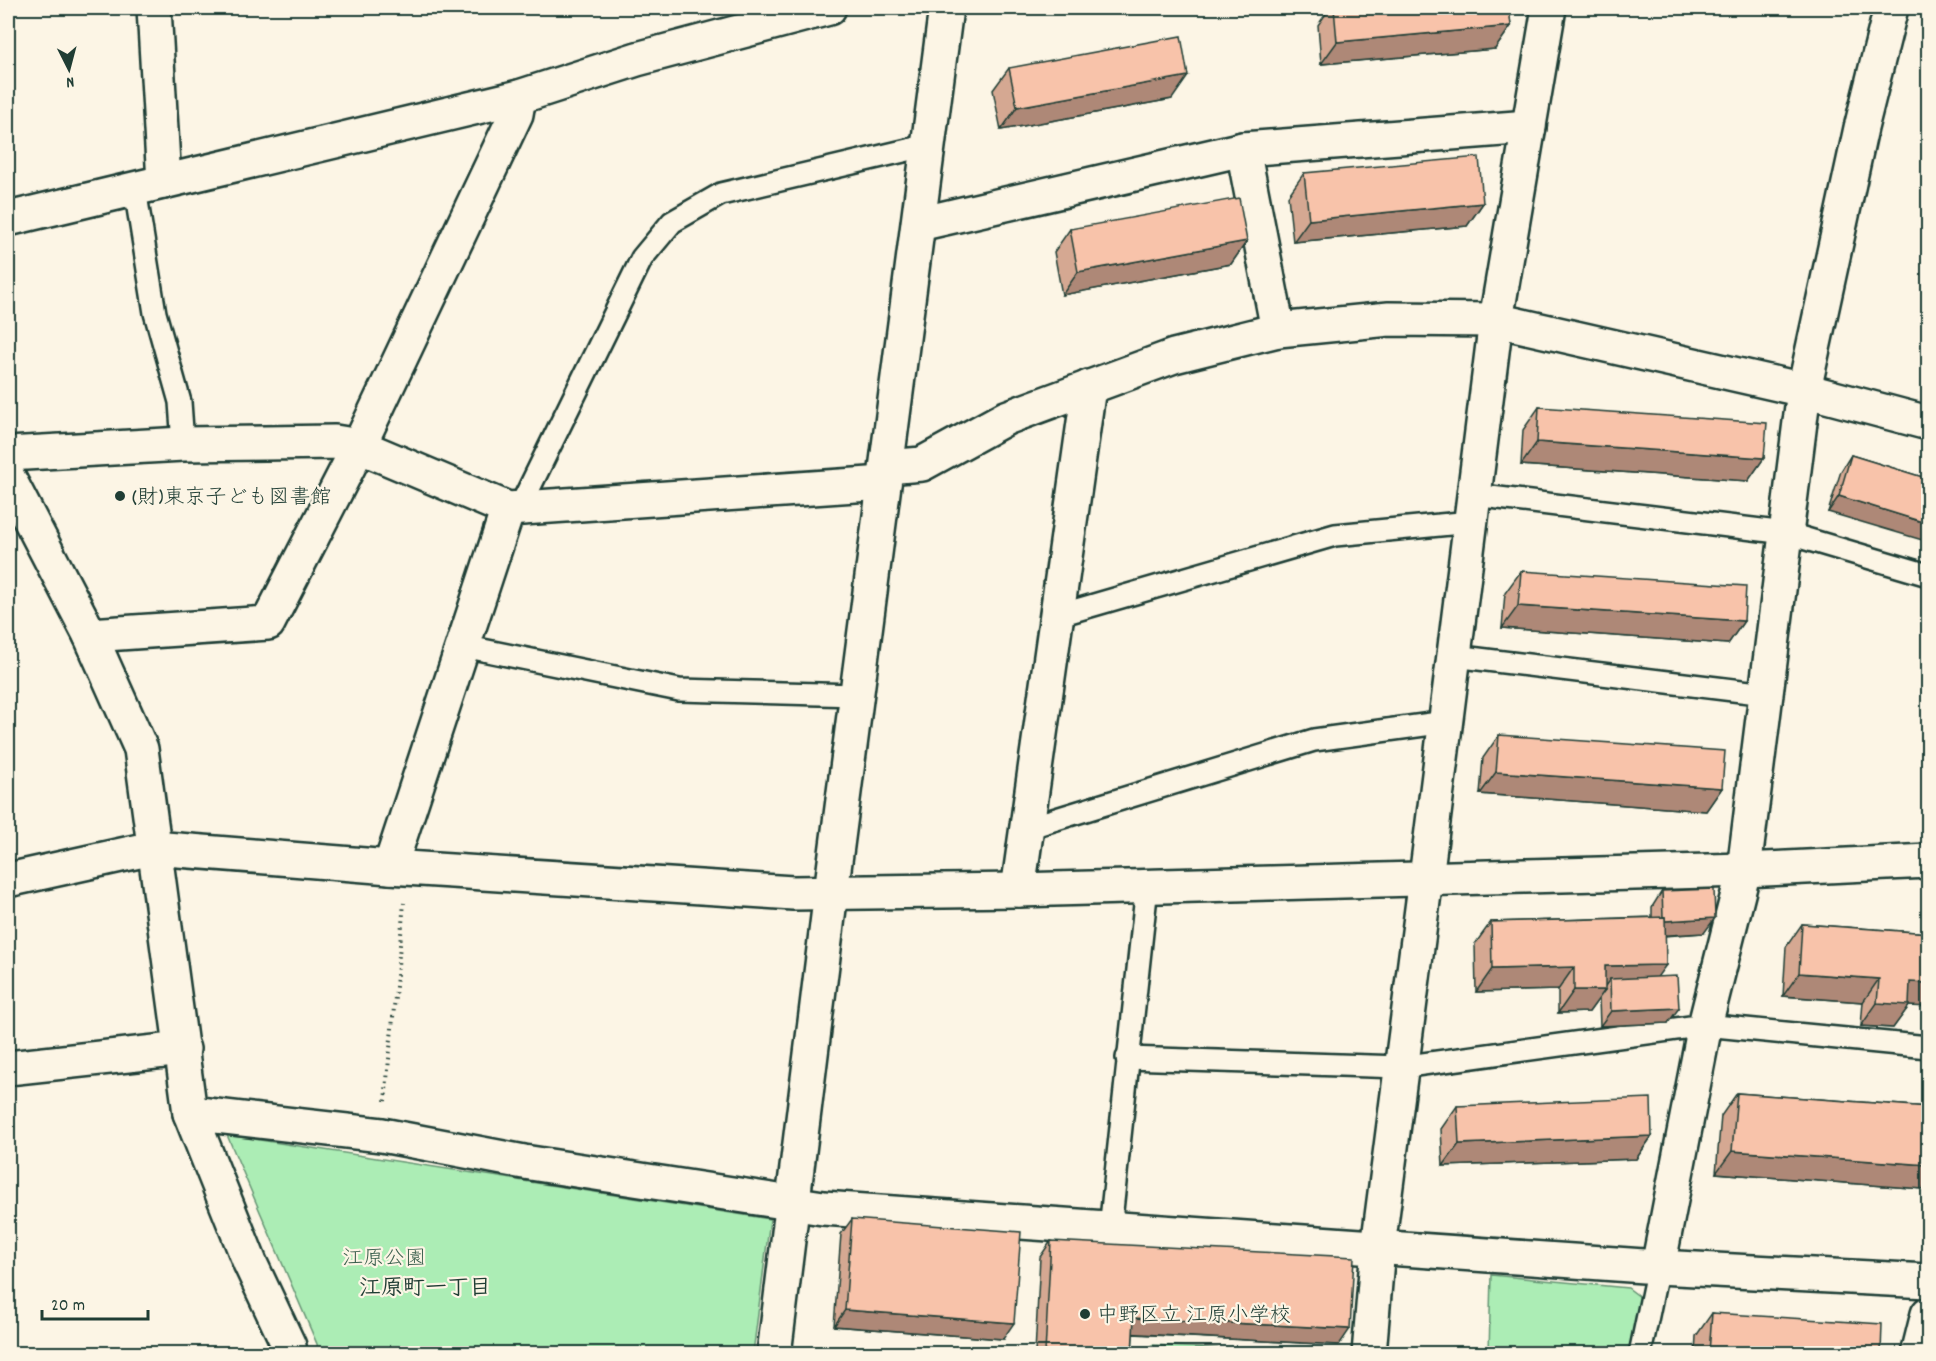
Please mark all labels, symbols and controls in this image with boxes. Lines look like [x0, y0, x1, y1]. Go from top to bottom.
north arrow [39, 39, 99, 99]
text: N [65, 70, 75, 93]
place label: (財)東京子ども図書館 [132, 484, 332, 514]
marker: (財)東京子ども図書館 [113, 489, 127, 503]
park label: 江原公園 [342, 1245, 426, 1275]
district label: 江原町一丁目 [359, 1274, 491, 1305]
scale bar [42, 1283, 148, 1321]
text: 20 m [51, 1294, 85, 1319]
place label: 中野区立 江原小学校 [1097, 1302, 1291, 1332]
marker: 中野区立 江原小学校 [1078, 1307, 1092, 1321]

